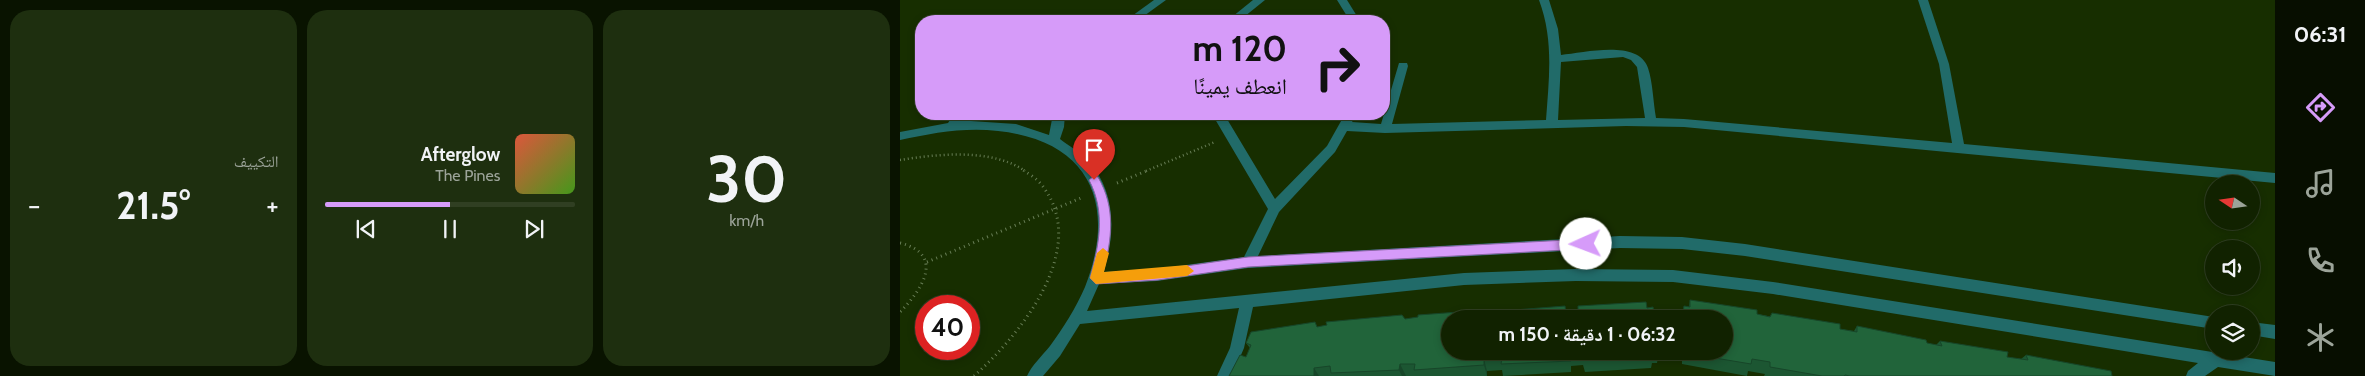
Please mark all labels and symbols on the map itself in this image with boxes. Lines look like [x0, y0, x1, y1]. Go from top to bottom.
pin [1073, 129, 1115, 180]
north arrow [2205, 175, 2260, 230]
position arrow [1559, 217, 1611, 269]
speed limit sign: 40 [915, 295, 980, 360]

